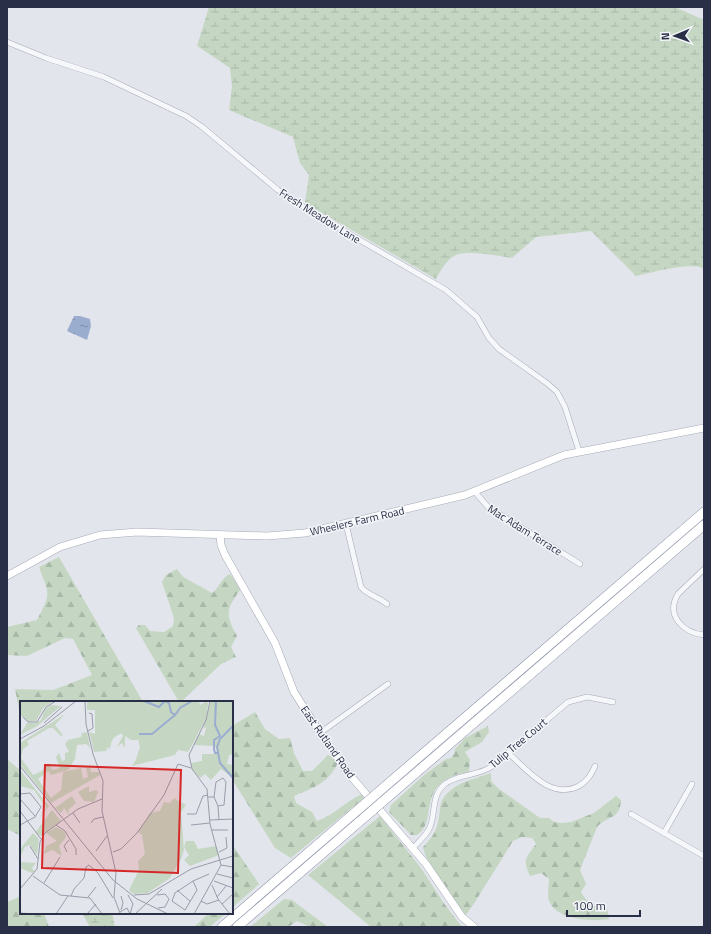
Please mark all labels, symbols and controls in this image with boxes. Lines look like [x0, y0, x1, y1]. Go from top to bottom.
north arrow [655, 16, 695, 56]
text: N [657, 32, 673, 40]
street label: Fresh Meadow Lane [276, 185, 364, 248]
street label: Mac Adam Terrace [485, 501, 566, 560]
street label: Wheelers Farm Road [308, 502, 406, 540]
inset map [20, 701, 233, 914]
street label: East Rutland Road [297, 702, 359, 782]
street label: Tulip Tree Court [486, 714, 550, 772]
scale bar [567, 892, 640, 918]
text: 100 m [573, 896, 606, 915]

